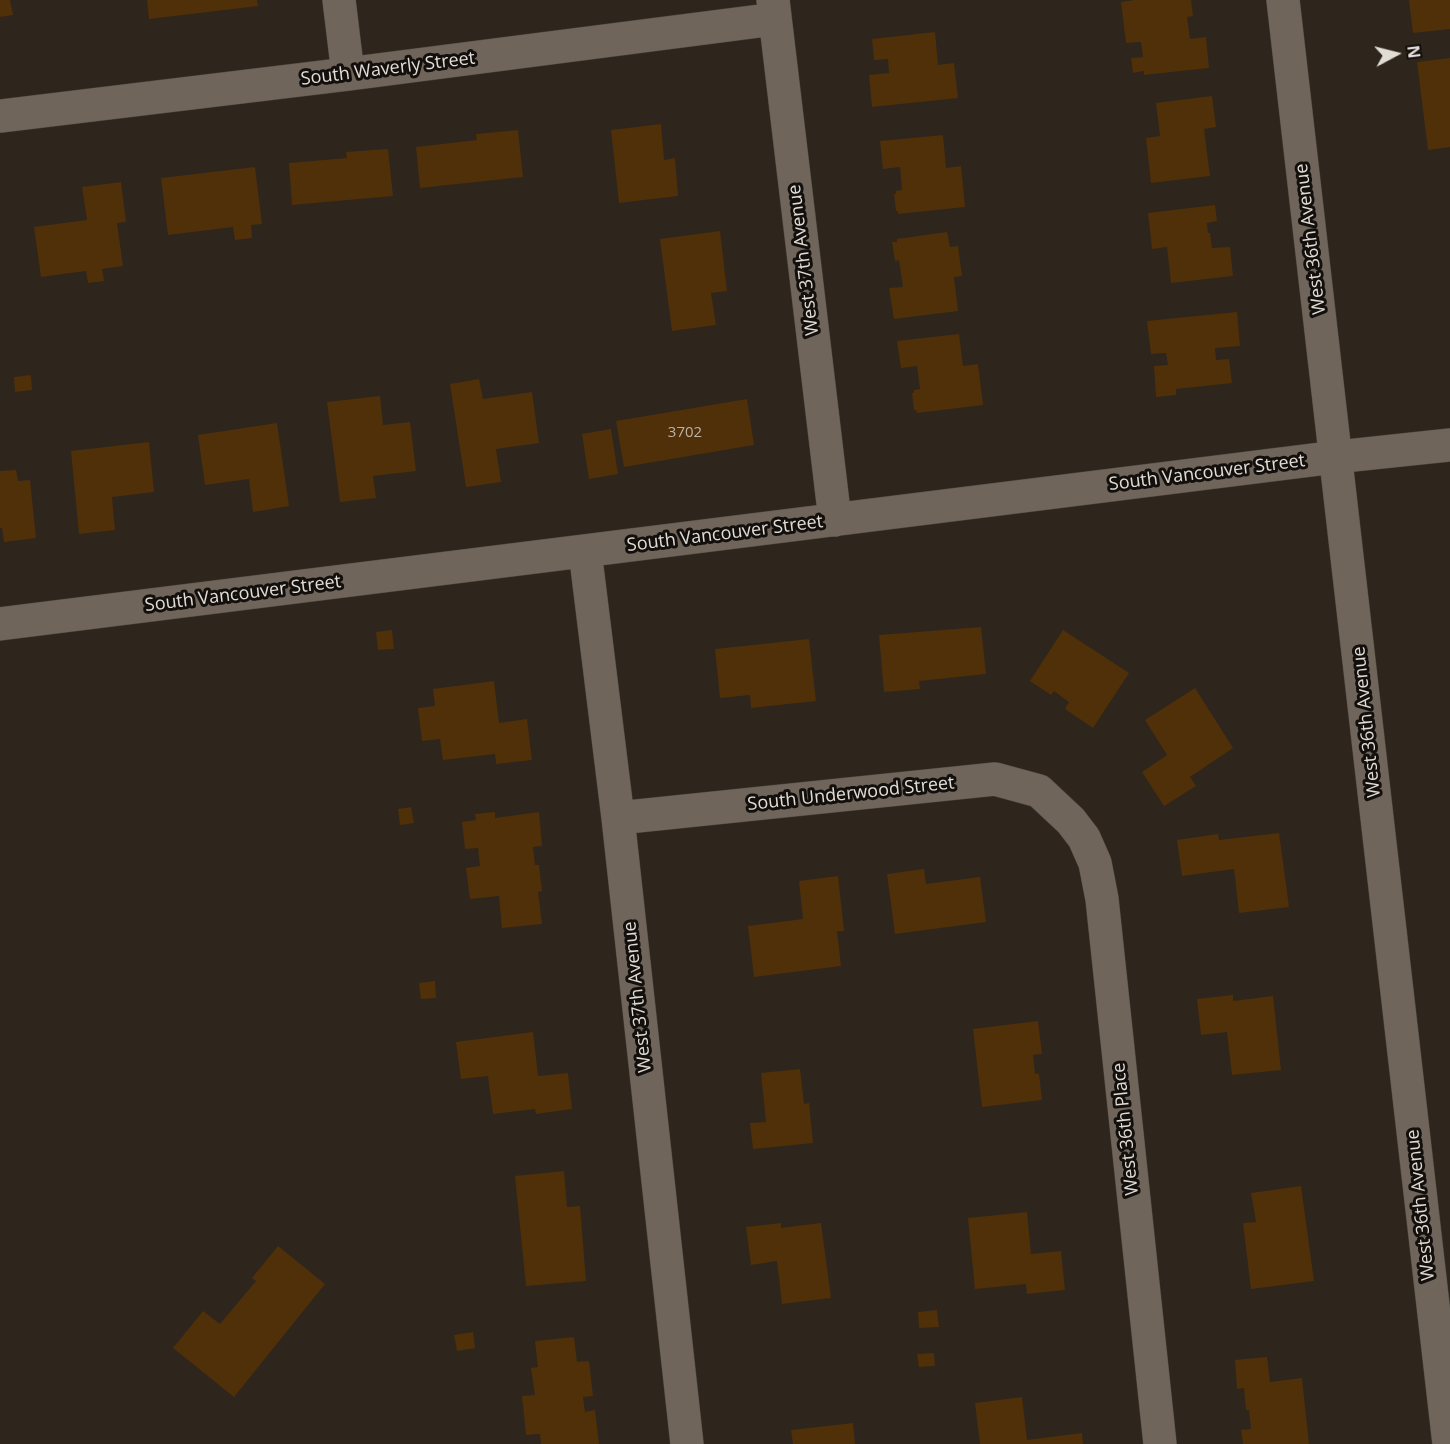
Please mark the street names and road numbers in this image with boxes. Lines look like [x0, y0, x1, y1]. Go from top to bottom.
street label: South Waverly Street [300, 48, 476, 90]
street label: West 36th Avenue [1291, 162, 1331, 316]
street label: West 37th Avenue [784, 183, 824, 337]
street label: South Vancouver Street [1108, 450, 1306, 496]
street label: South Vancouver Street [626, 511, 824, 557]
street label: South Vancouver Street [144, 571, 342, 617]
street label: West 36th Avenue [1348, 645, 1386, 799]
street label: South Underwood Street [746, 772, 956, 816]
street label: West 37th Avenue [619, 920, 657, 1074]
street label: West 36th Place [1108, 1062, 1144, 1196]
street label: West 36th Avenue [1402, 1128, 1440, 1282]

